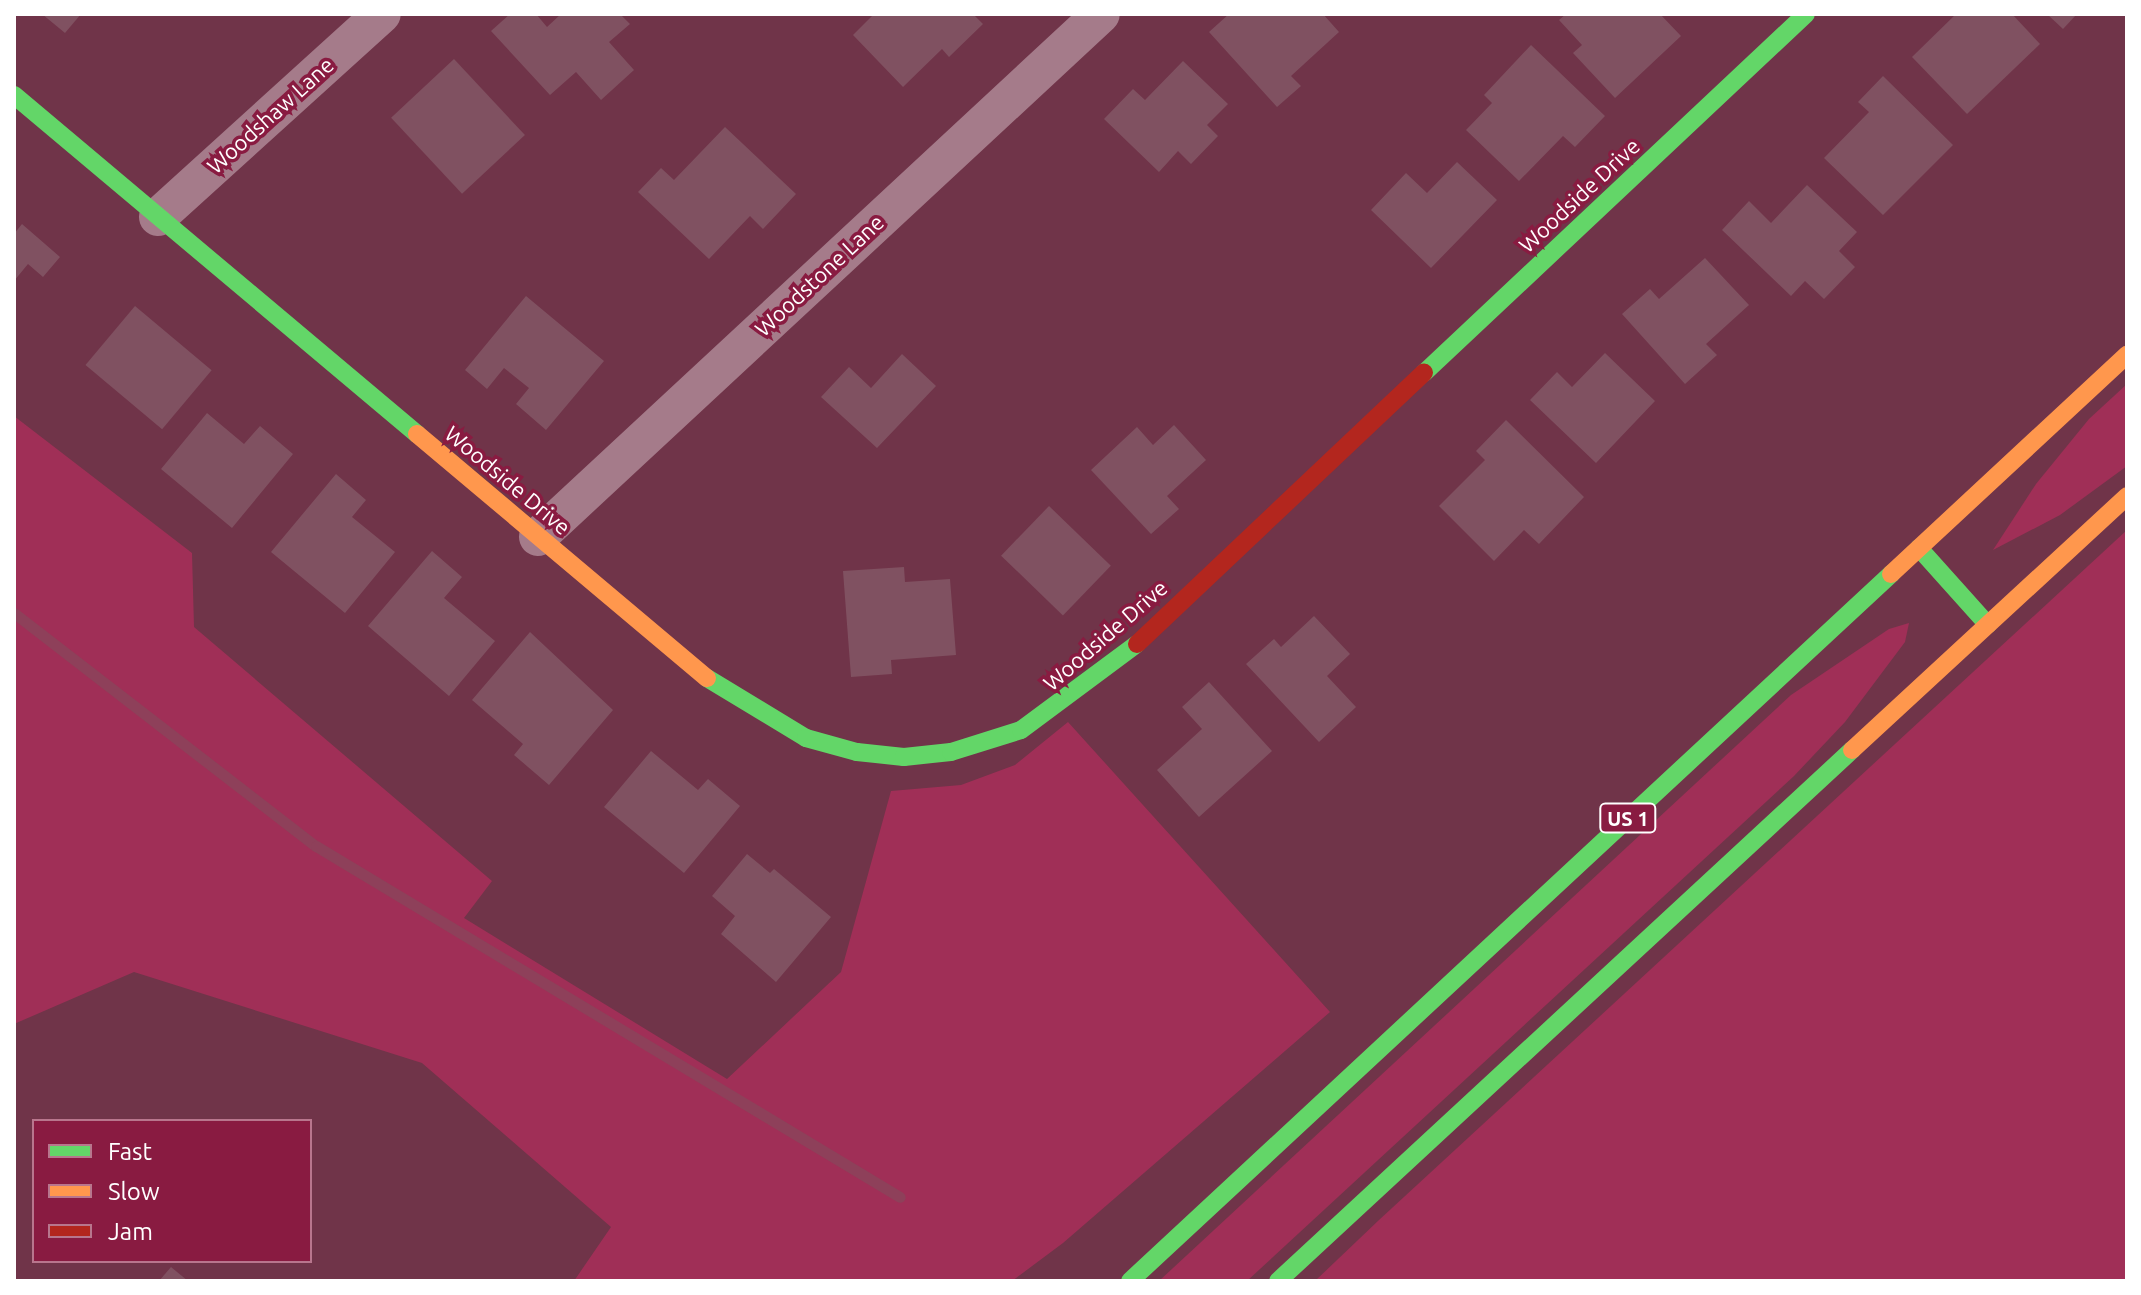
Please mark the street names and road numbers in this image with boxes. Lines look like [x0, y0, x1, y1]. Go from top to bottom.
street label: Woodshaw Lane [201, 51, 339, 179]
street label: Woodside Drive [1513, 132, 1645, 258]
street label: Woodstone Lane [749, 209, 889, 341]
street label: Woodside Drive [440, 420, 576, 540]
street label: Woodside Drive [1038, 574, 1172, 696]
road number: US 1 [1598, 802, 1658, 834]

